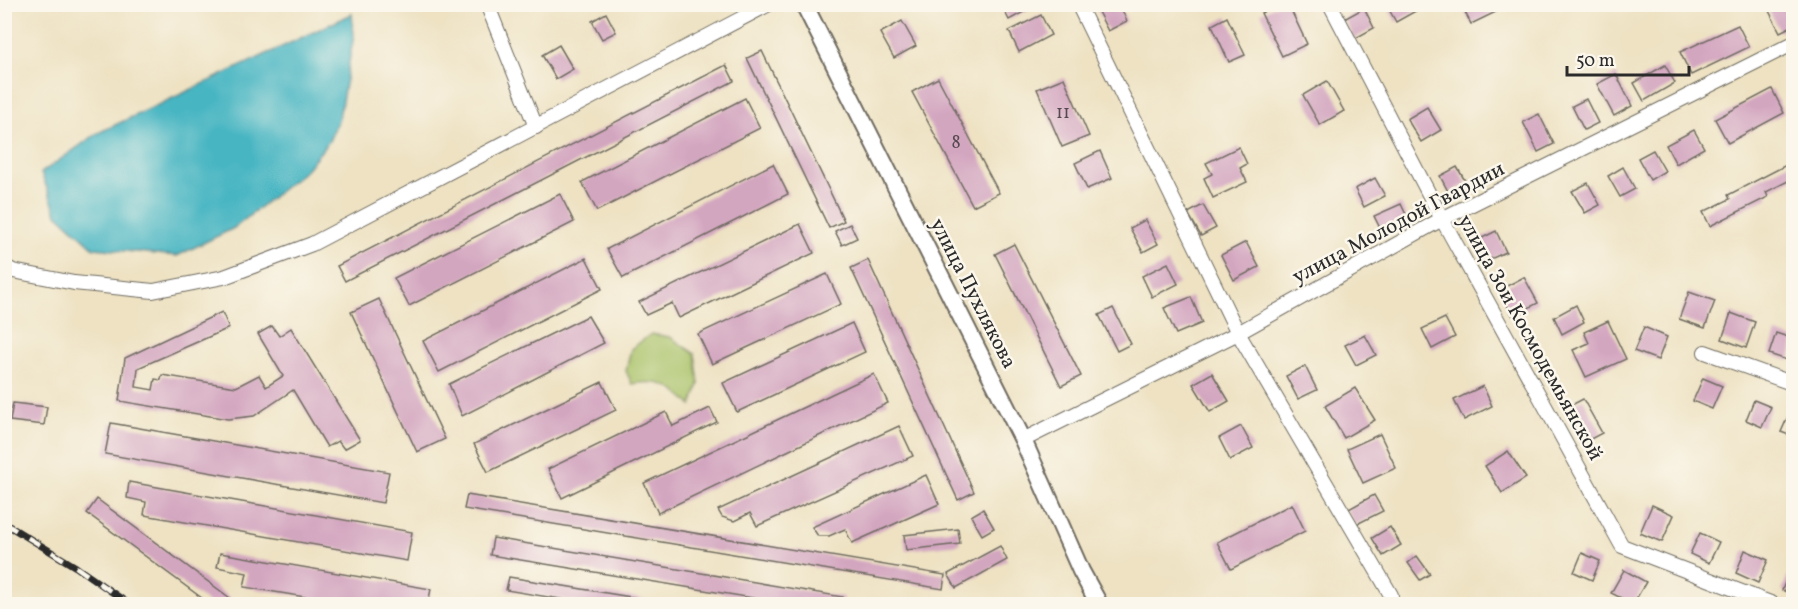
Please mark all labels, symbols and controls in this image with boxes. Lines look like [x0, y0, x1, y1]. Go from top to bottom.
scale bar [1567, 39, 1688, 77]
text: 50 m [1576, 49, 1615, 74]
house number: 11 [1056, 101, 1070, 126]
house number: 8 [951, 131, 961, 156]
street label: улица Молодой Гвардии [1287, 155, 1510, 292]
street label: улица Зои Космодемьянской [1450, 210, 1610, 466]
street label: улица Пухлякова [922, 213, 1023, 374]

